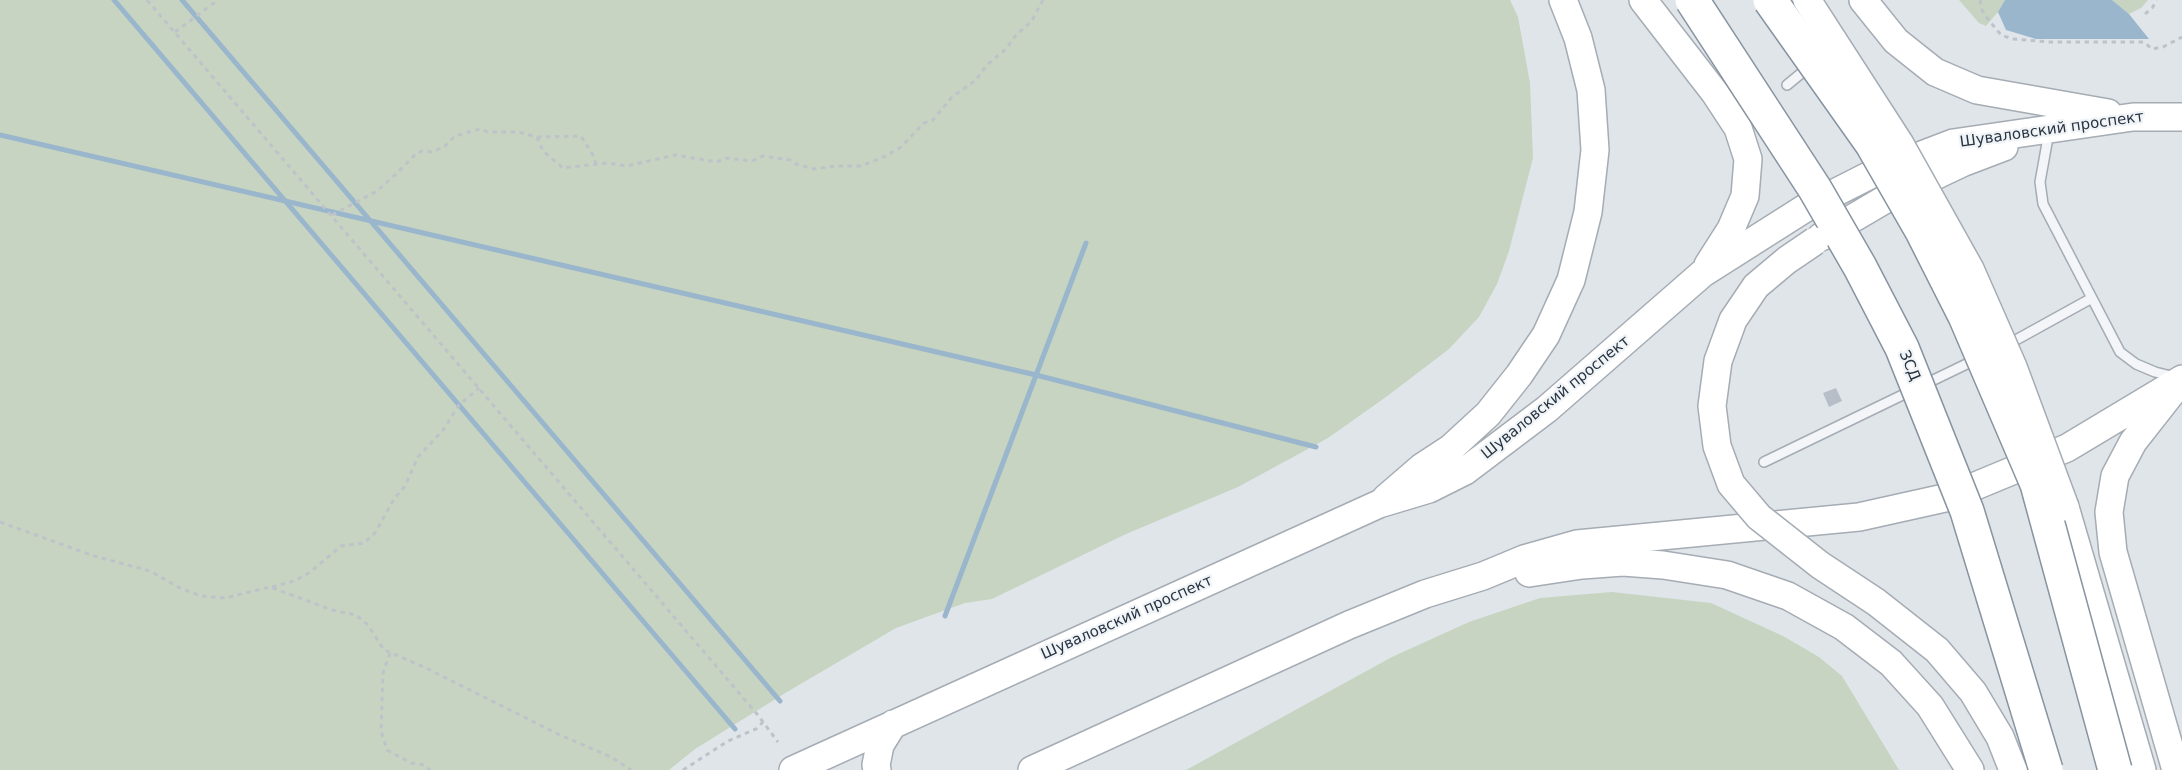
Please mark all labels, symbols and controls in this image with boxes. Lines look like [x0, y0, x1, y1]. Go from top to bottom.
street label: Шуваловский проспект [1959, 108, 2145, 152]
street label: Шуваловский проспект [1478, 333, 1634, 463]
street label: ЗСД [1895, 348, 1923, 384]
street label: Шуваловский проспект [1039, 572, 1215, 664]

